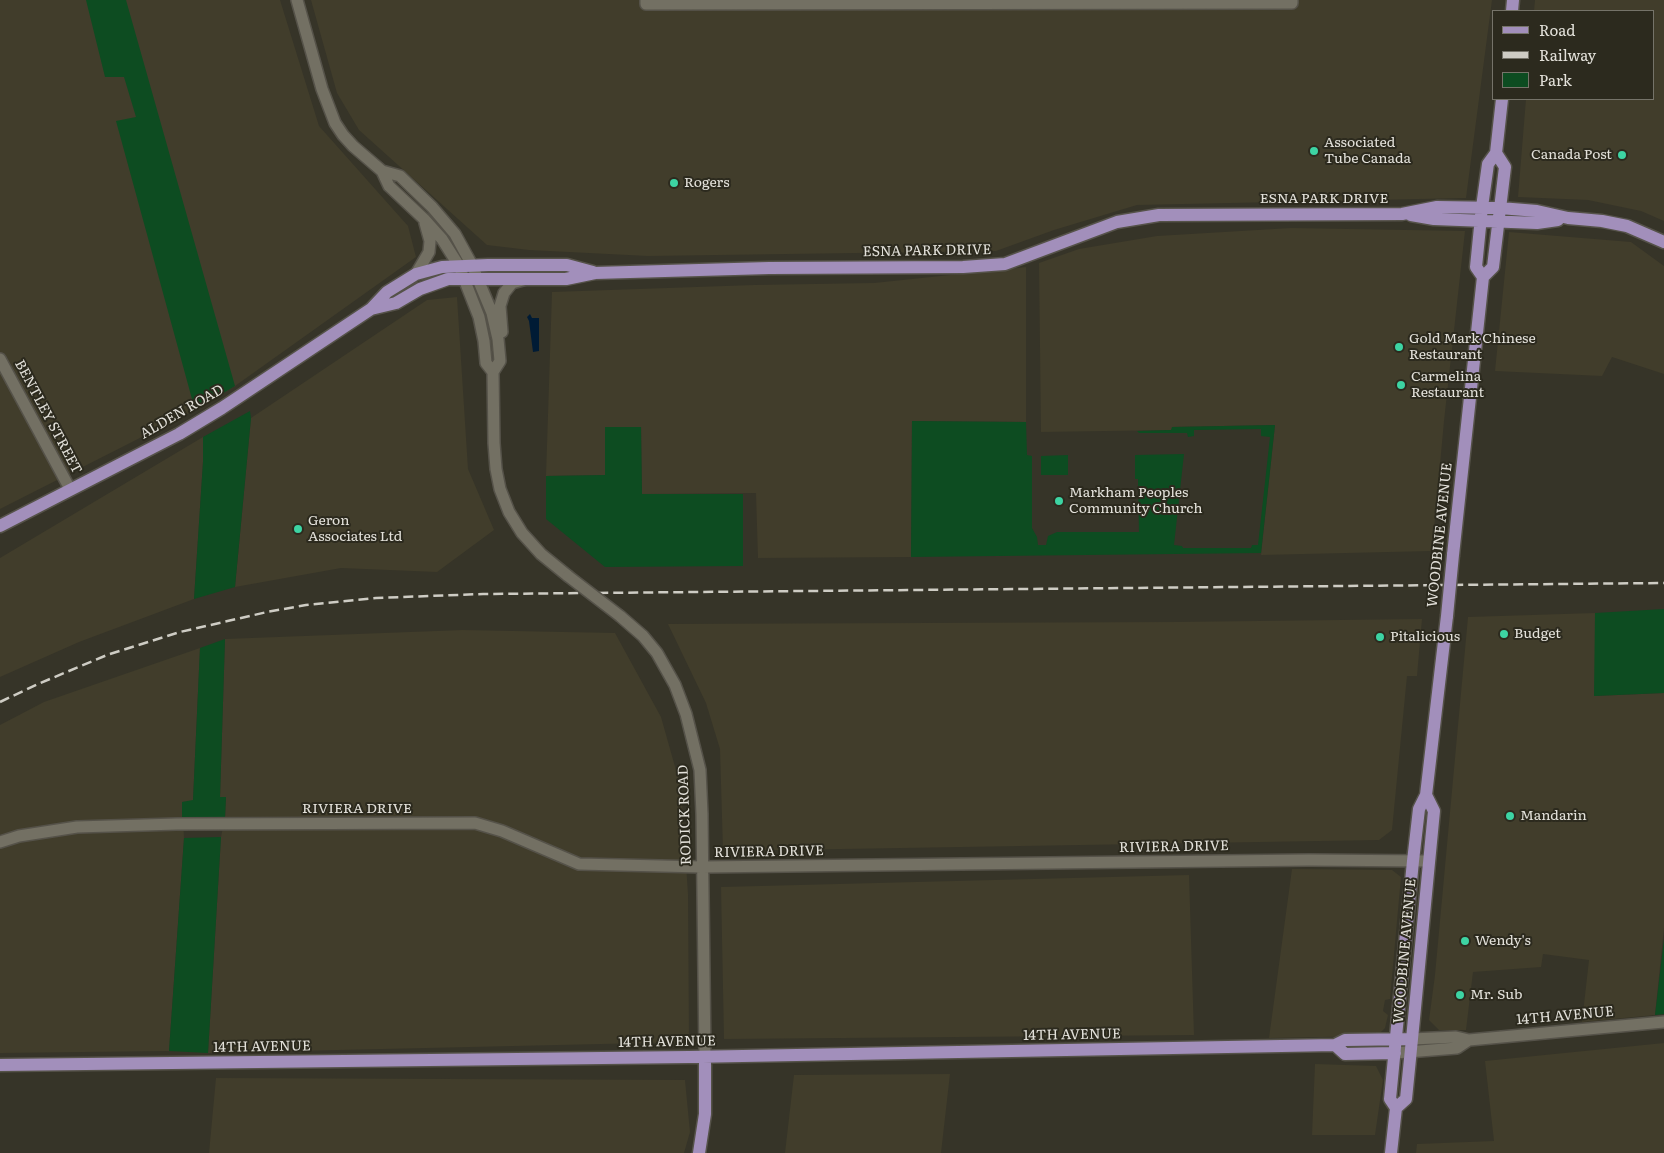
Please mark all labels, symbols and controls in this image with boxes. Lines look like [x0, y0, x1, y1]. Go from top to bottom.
legend [1492, 10, 1654, 100]
text: Road [1539, 18, 1575, 41]
text: Railway [1539, 43, 1596, 66]
text: Park [1539, 68, 1572, 91]
place label: Associated Tube Canada [1324, 135, 1411, 168]
marker: Associated Tube Canada [1308, 145, 1320, 157]
place label: Canada Post [1531, 147, 1612, 163]
marker: Canada Post [1616, 149, 1628, 161]
place label: Rogers [684, 175, 730, 191]
marker: Rogers [668, 177, 680, 189]
street label: ESNA PARK DRIVE [1260, 191, 1388, 207]
street label: ESNA PARK DRIVE [863, 241, 991, 261]
place label: Gold Mark Chinese Restaurant [1409, 331, 1536, 364]
marker: Gold Mark Chinese Restaurant [1393, 341, 1405, 353]
street label: BENTLEY STREET [11, 357, 85, 477]
place label: Carmelina Restaurant [1411, 369, 1484, 402]
marker: Carmelina Restaurant [1395, 379, 1407, 391]
street label: ALDEN ROAD [137, 381, 227, 443]
street label: WOODBINE AVENUE [1424, 462, 1456, 608]
place label: Markham Peoples Community Church [1069, 485, 1202, 518]
marker: Markham Peoples Community Church [1053, 495, 1065, 507]
place label: Geron Associates Ltd [308, 513, 402, 546]
marker: Geron Associates Ltd [292, 523, 304, 535]
place label: Budget [1514, 626, 1561, 642]
marker: Budget [1498, 628, 1510, 640]
place label: Pitalicious [1390, 629, 1460, 645]
marker: Pitalicious [1374, 631, 1386, 643]
street label: RODICK ROAD [675, 764, 695, 866]
street label: RIVIERA DRIVE [302, 801, 412, 817]
place label: Mandarin [1520, 808, 1587, 824]
marker: Mandarin [1504, 810, 1516, 822]
street label: RIVIERA DRIVE [1119, 838, 1229, 856]
street label: RIVIERA DRIVE [714, 843, 824, 861]
street label: WOODBINE AVENUE [1390, 878, 1420, 1024]
place label: Wendy's [1475, 933, 1531, 949]
marker: Wendy's [1459, 935, 1471, 947]
place label: Mr. Sub [1470, 987, 1522, 1003]
marker: Mr. Sub [1454, 989, 1466, 1001]
street label: 14TH AVENUE [1516, 1003, 1614, 1029]
street label: 14TH AVENUE [1023, 1026, 1121, 1044]
street label: 14TH AVENUE [618, 1033, 716, 1051]
street label: 14TH AVENUE [213, 1038, 311, 1056]

